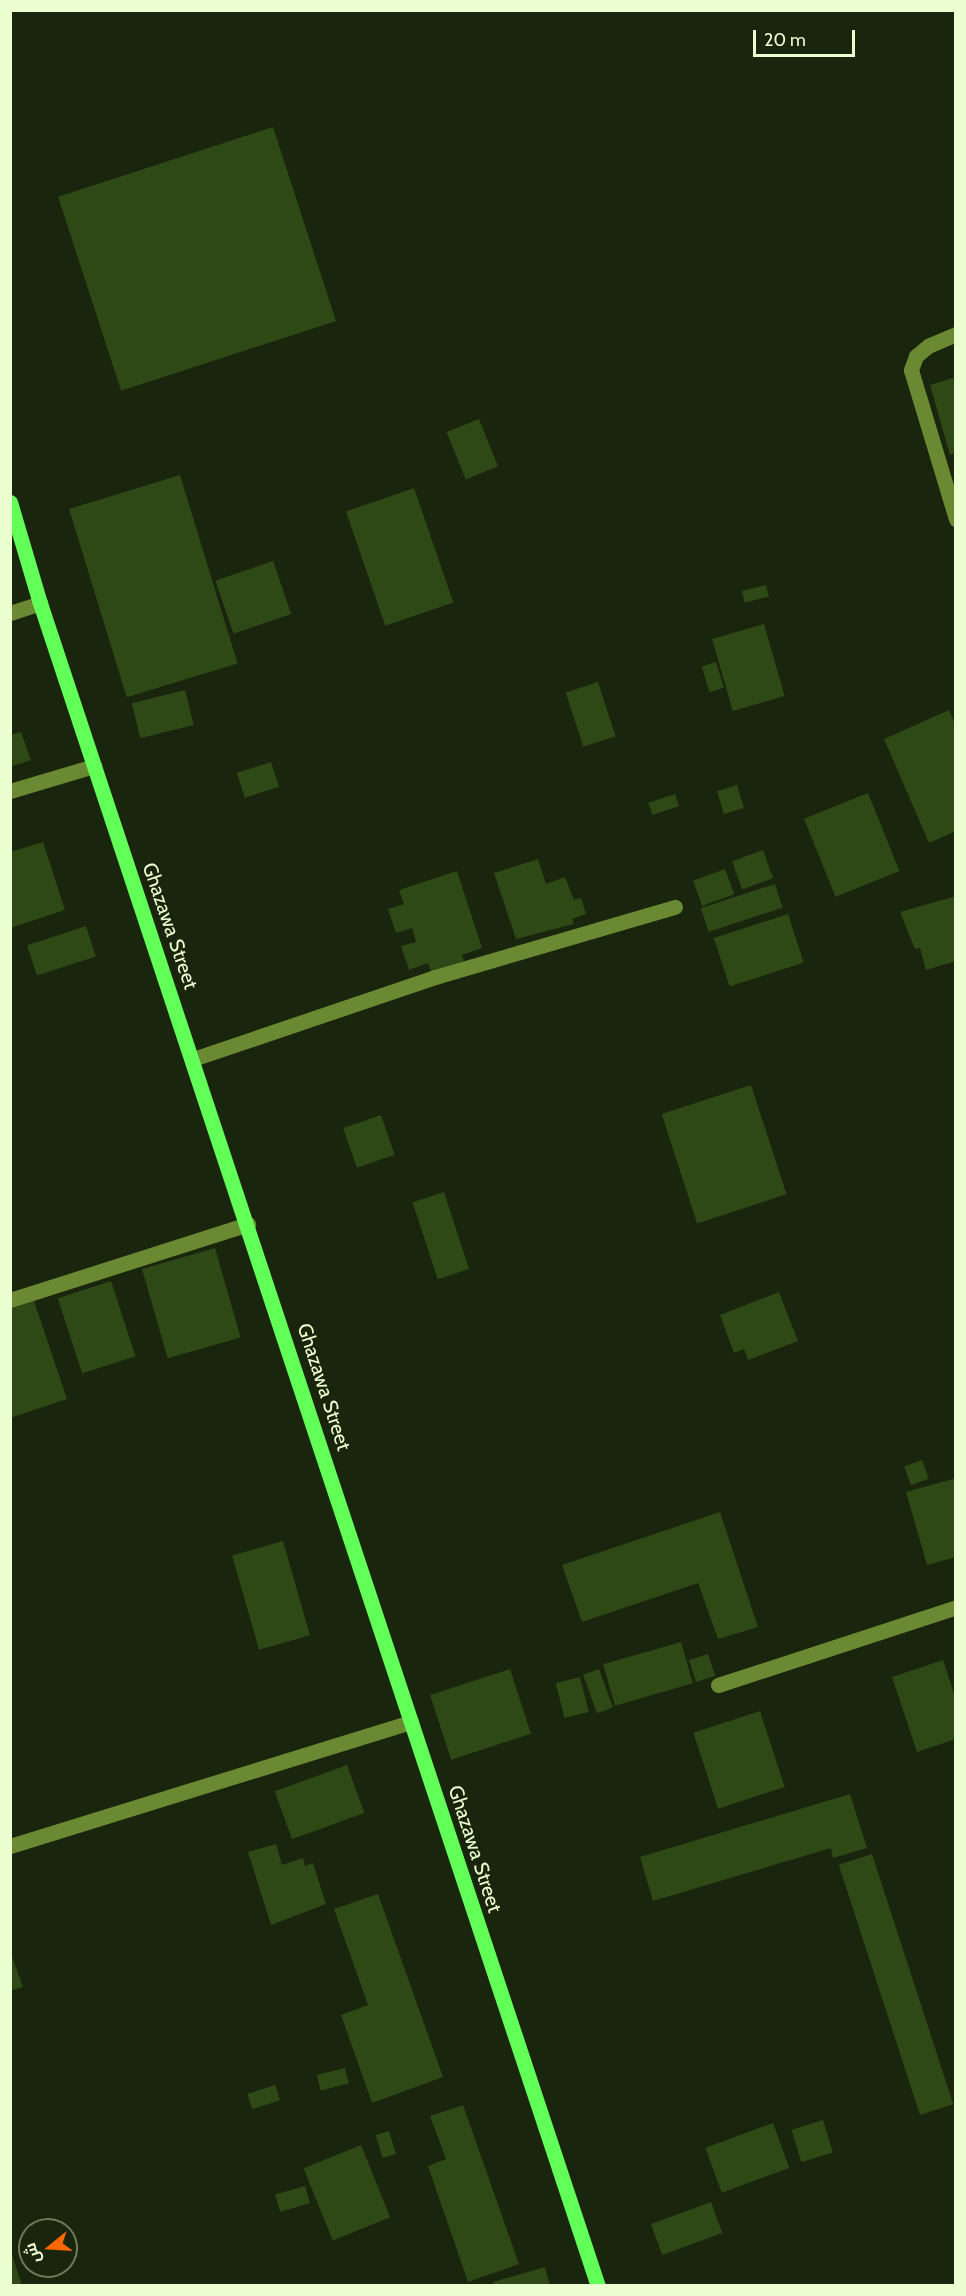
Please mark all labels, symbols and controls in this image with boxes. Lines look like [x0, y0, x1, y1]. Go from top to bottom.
scale bar [756, 18, 858, 56]
text: 20 m [764, 29, 806, 51]
street label: Ghazawa Street [137, 859, 203, 993]
street label: Ghazawa Street [292, 1320, 356, 1454]
street label: Ghazawa Street [443, 1782, 507, 1916]
north arrow [18, 2218, 78, 2278]
text: ش [20, 2240, 45, 2266]

